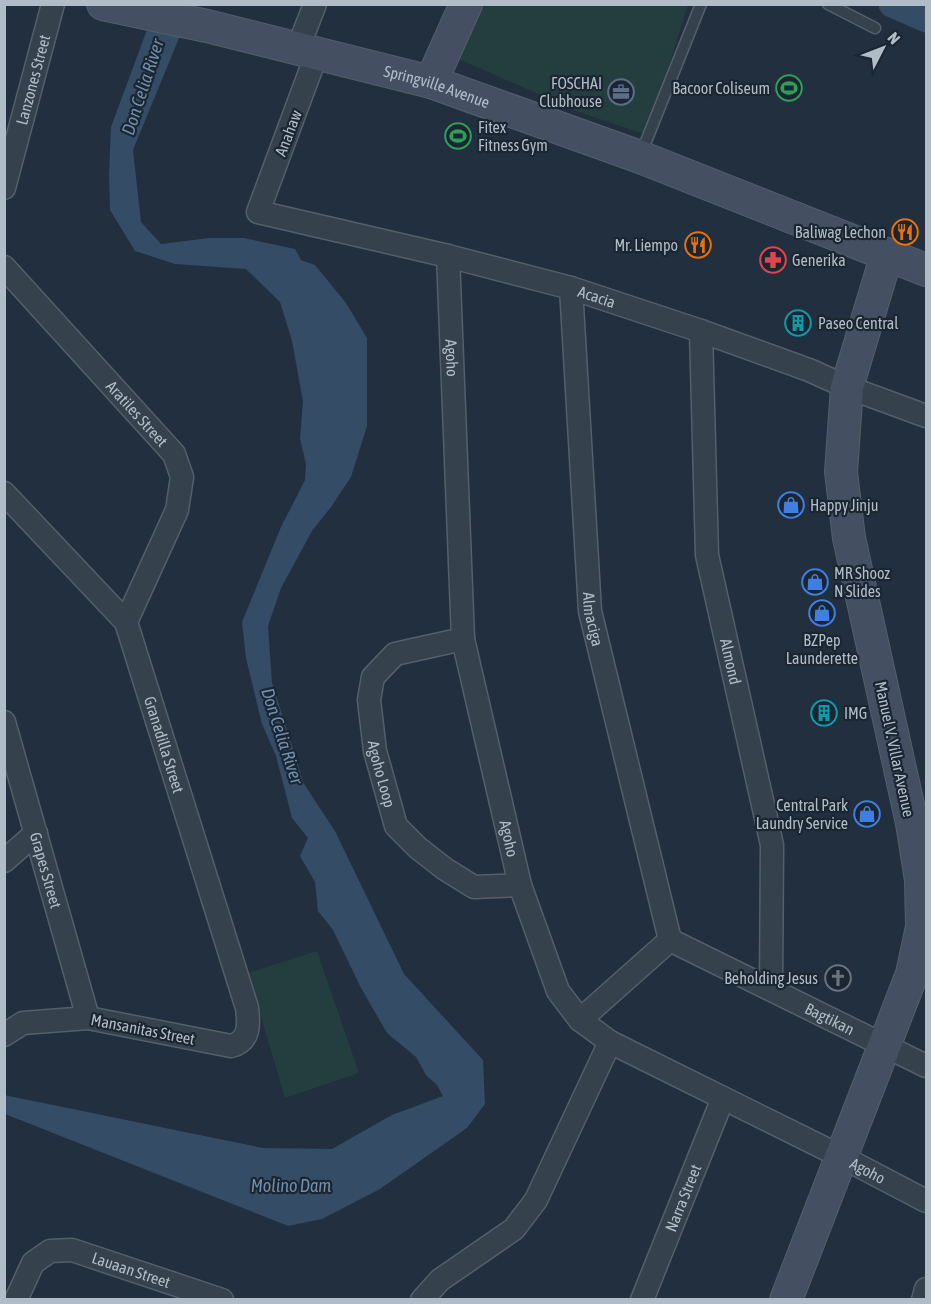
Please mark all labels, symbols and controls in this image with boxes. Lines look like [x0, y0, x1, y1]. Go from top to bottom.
north arrow [853, 18, 913, 78]
text: N [884, 28, 904, 47]
street label: Lanzones Street [12, 32, 54, 127]
water label: Don Celia River [117, 36, 168, 137]
street label: Springville Avenue [382, 62, 492, 111]
sports icon: Bacoor Coliseum [774, 73, 804, 103]
place label: FOSCHAI Clubhouse [539, 74, 602, 110]
office icon: FOSCHAI Clubhouse [606, 77, 636, 107]
place label: Bacoor Coliseum [672, 79, 770, 97]
street label: Anahaw [271, 107, 305, 159]
place label: Fitex Fitness Gym [478, 118, 548, 155]
sports icon: Fitex Fitness Gym [443, 121, 473, 151]
restaurant icon: Baliwag Lechon [890, 217, 920, 247]
place label: Baliwag Lechon [795, 223, 886, 242]
restaurant icon: Mr. Liempo [683, 230, 713, 260]
place label: Mr. Liempo [614, 236, 678, 255]
pharmacy icon: Generika [758, 245, 788, 275]
place label: Generika [792, 251, 846, 269]
street label: Acacia [576, 282, 618, 311]
building icon: Paseo Central [783, 308, 813, 338]
place label: Paseo Central [818, 314, 899, 332]
street label: Agoho [442, 339, 462, 377]
street label: Aratiles Street [103, 377, 172, 450]
shop icon: Happy Jinju [776, 490, 806, 520]
place label: Happy Jinju [810, 496, 879, 515]
place label: MR Shooz N Slides [834, 564, 890, 600]
shop icon: MR Shooz N Slides [800, 567, 830, 597]
street label: Almaciga [580, 592, 607, 648]
shop icon: BZPep Launderette [807, 598, 837, 628]
place label: BZPep Launderette [786, 631, 858, 667]
street label: Almond [717, 637, 745, 686]
street label: Manuel V. Villar Avenue [872, 680, 918, 818]
water label: Don Celia River [257, 685, 308, 787]
street label: Granadilla Street [141, 694, 188, 795]
building icon: IMG [809, 698, 839, 728]
place label: IMG [844, 704, 867, 722]
street label: Agoho Loop [365, 740, 399, 810]
place label: Central Park Laundry Service [756, 796, 848, 833]
shop icon: Central Park Laundry Service [852, 799, 882, 829]
street label: Agoho [496, 818, 522, 859]
street label: Grapes Street [27, 830, 65, 911]
church icon: Beholding Jesus [823, 963, 853, 993]
place label: Beholding Jesus [724, 969, 818, 988]
street label: Bagtikan [802, 999, 857, 1038]
street label: Mansanitas Street [90, 1010, 197, 1048]
street label: Agoho [847, 1154, 888, 1187]
street label: Narra Street [661, 1161, 705, 1234]
water label: Molino Dam [251, 1175, 331, 1196]
street label: Lauaan Street [90, 1248, 173, 1291]

